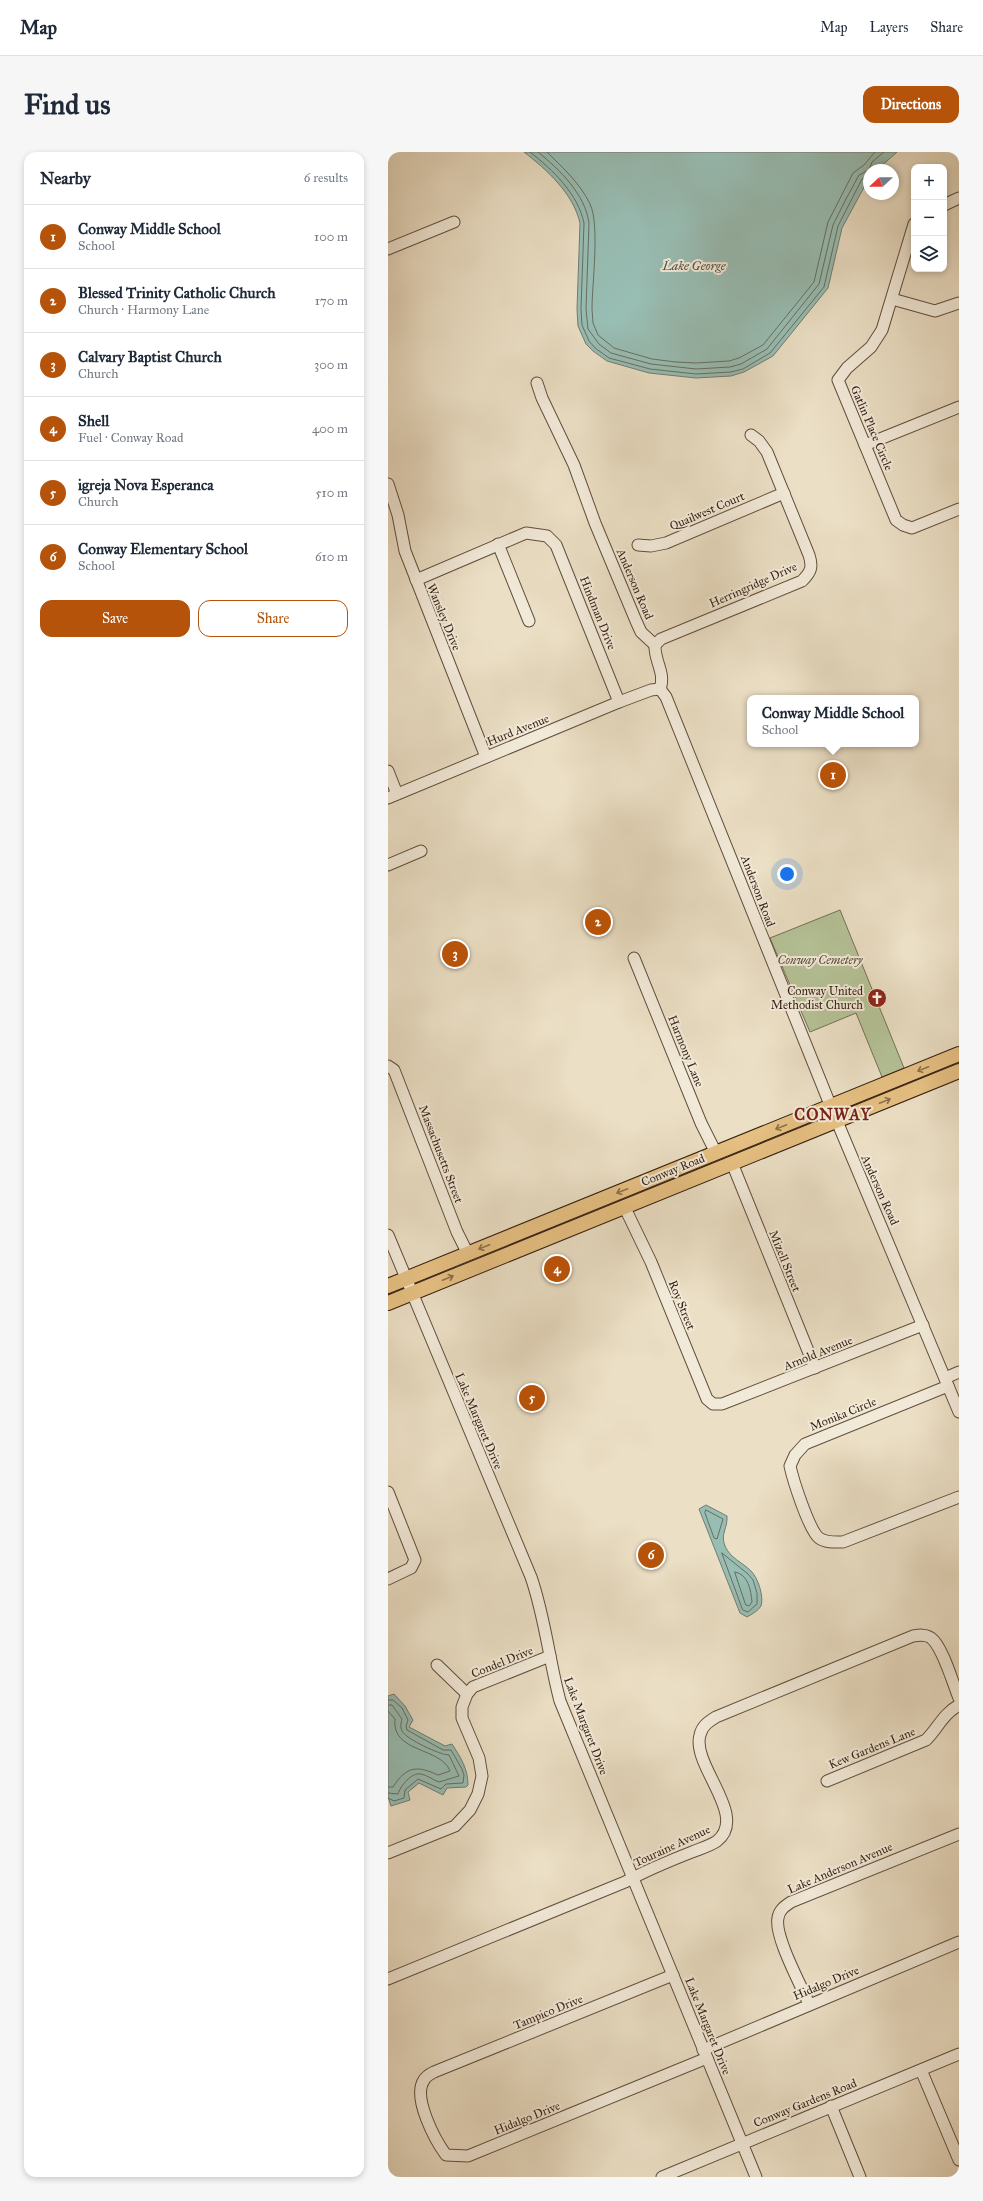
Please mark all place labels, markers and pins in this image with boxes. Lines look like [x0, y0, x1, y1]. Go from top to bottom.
pin: 1 [820, 760, 846, 790]
pin: 2 [585, 907, 611, 937]
pin: 3 [442, 939, 468, 969]
place label: Conway United Methodist Church [771, 984, 863, 1012]
church icon: Conway United Methodist Church [866, 987, 888, 1009]
pin: 4 [544, 1254, 570, 1284]
pin: 5 [519, 1383, 545, 1413]
pin: 6 [638, 1540, 664, 1570]

